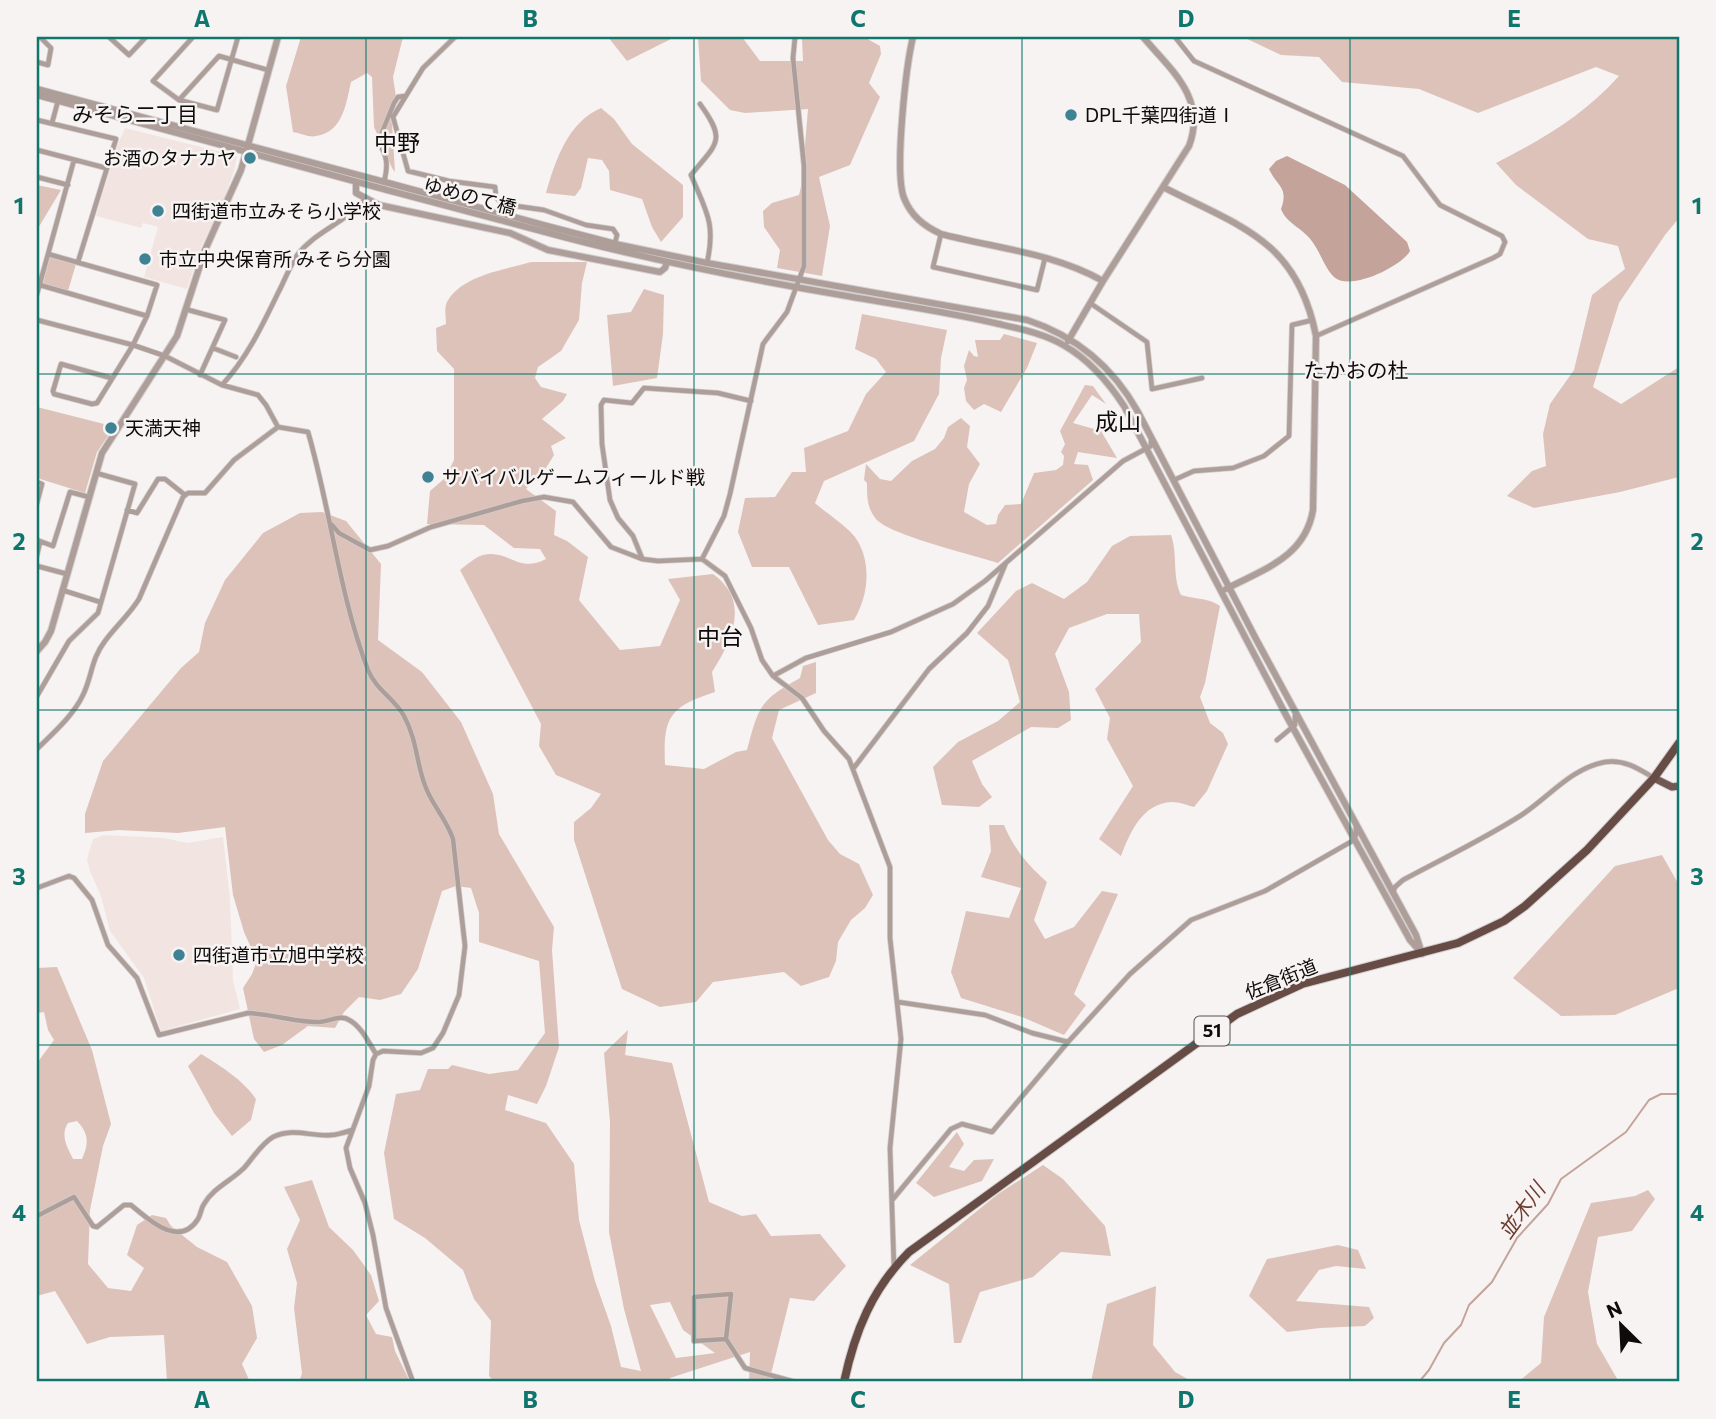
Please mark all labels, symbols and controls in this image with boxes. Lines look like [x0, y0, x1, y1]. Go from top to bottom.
text: A [194, 4, 211, 32]
text: B [522, 4, 538, 32]
text: C [850, 4, 866, 32]
text: D [1178, 4, 1195, 32]
text: E [1507, 4, 1521, 32]
district label: みそら二丁目 [72, 101, 198, 126]
place label: DPL千葉四街道Ⅰ [1085, 103, 1236, 126]
marker: DPL千葉四街道Ⅰ [1063, 107, 1079, 123]
district label: 中野 [374, 128, 420, 156]
place label: お酒のタナカヤ [103, 146, 236, 169]
marker: お酒のタナカヤ [242, 150, 258, 166]
street label: ゆめのて橋 [421, 172, 519, 219]
text: 1 [14, 191, 24, 219]
text: 1 [1692, 191, 1702, 219]
place label: 四街道市立みそら小学校 [172, 199, 381, 222]
marker: 四街道市立みそら小学校 [150, 203, 166, 219]
place label: 市立中央保育所 みそら分園 [159, 247, 391, 270]
marker: 市立中央保育所 みそら分園 [137, 251, 153, 267]
district label: たかおの杜 [1304, 357, 1409, 382]
district label: 成山 [1095, 407, 1141, 435]
place label: 天満天神 [125, 416, 201, 439]
marker: 天満天神 [103, 420, 119, 436]
place label: サバイバルゲームフィールド戦 [442, 465, 705, 488]
marker: サバイバルゲームフィールド戦 [420, 469, 436, 485]
text: 2 [12, 527, 26, 555]
text: 2 [1690, 527, 1704, 555]
district label: 中台 [697, 622, 743, 650]
text: 3 [12, 862, 26, 890]
text: 3 [1690, 862, 1704, 890]
place label: 四街道市立旭中学校 [193, 943, 364, 966]
marker: 四街道市立旭中学校 [171, 947, 187, 963]
street label: 佐倉街道 [1241, 954, 1320, 1003]
road number: 51 [1194, 1016, 1230, 1046]
water label: 並木川 [1492, 1176, 1551, 1243]
text: 4 [12, 1198, 26, 1226]
text: 4 [1690, 1198, 1704, 1226]
north arrow [1586, 1290, 1656, 1360]
text: N [1603, 1296, 1625, 1322]
text: A [194, 1385, 211, 1413]
text: B [522, 1385, 538, 1413]
text: C [850, 1385, 866, 1413]
text: D [1178, 1385, 1195, 1413]
text: E [1507, 1385, 1521, 1413]

